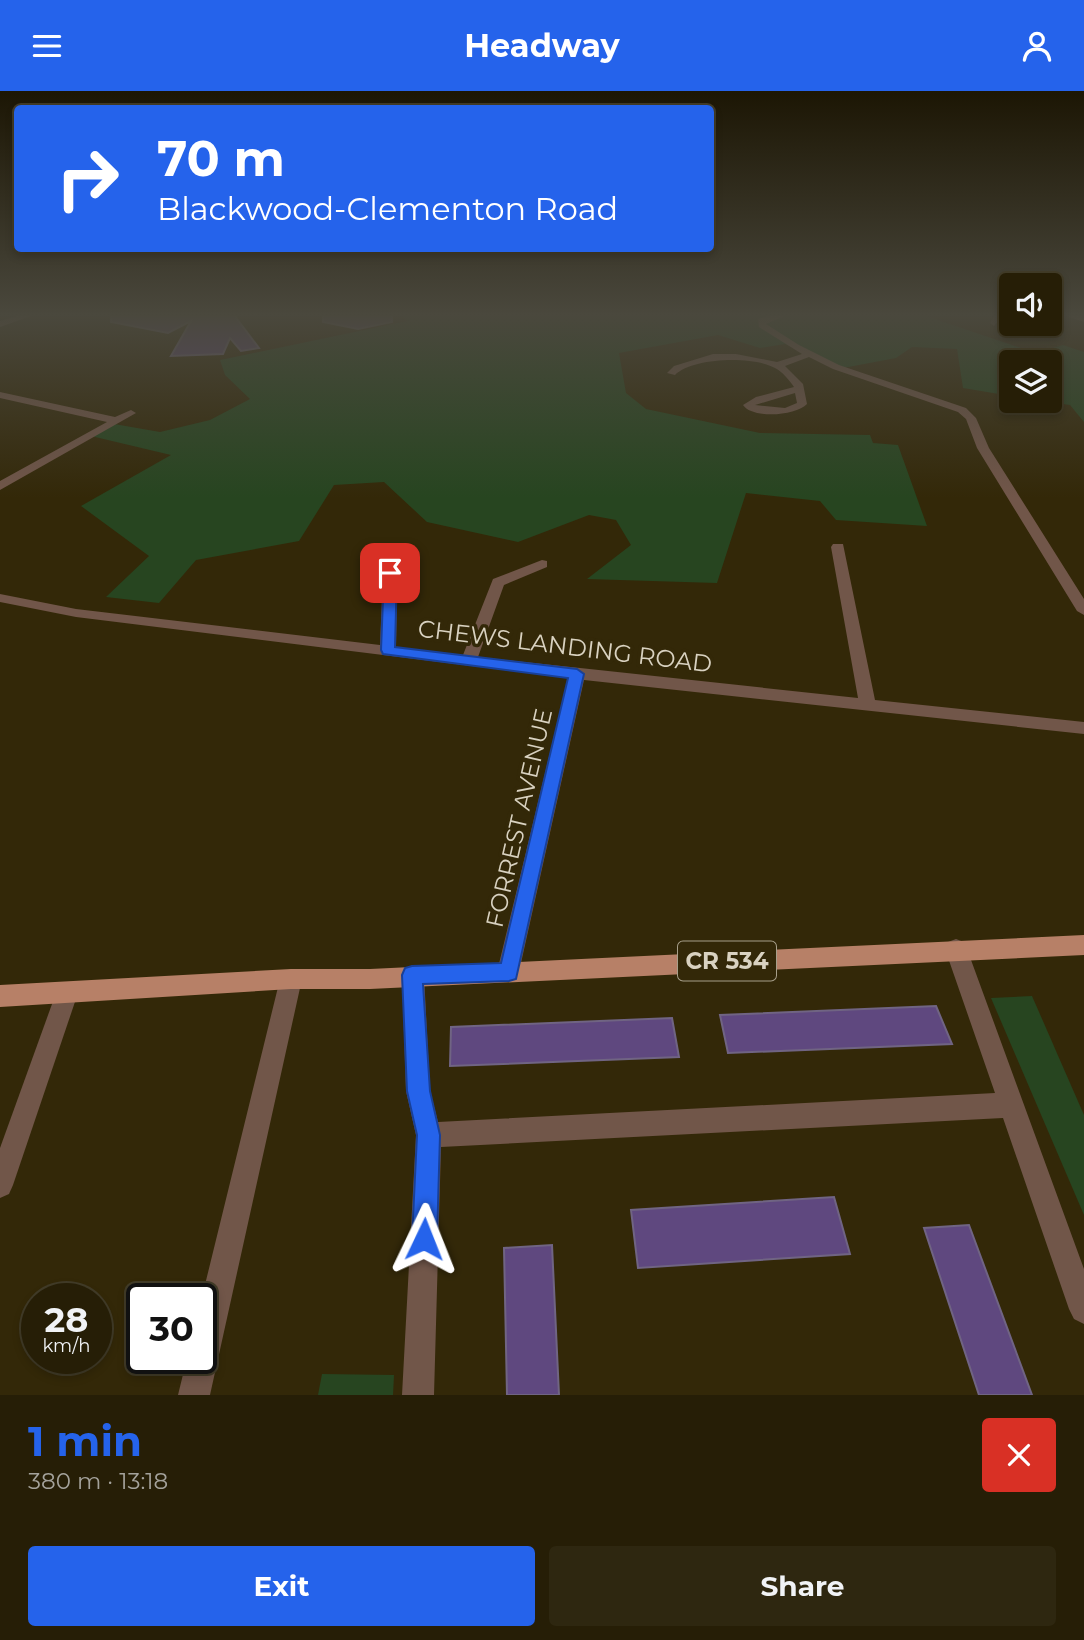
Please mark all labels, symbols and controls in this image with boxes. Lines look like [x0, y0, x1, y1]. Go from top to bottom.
text: Headway [464, 26, 620, 65]
icon: menu [28, 27, 66, 65]
icon: person [1018, 27, 1056, 65]
text: 70 m [157, 129, 285, 188]
icon: right [42, 133, 133, 224]
text: Blackwood-Clementon Road [157, 189, 618, 228]
map controls [999, 273, 1062, 413]
button: sound [999, 273, 1062, 336]
button: layers [999, 350, 1062, 413]
pin [360, 543, 420, 603]
icon: arrive [371, 554, 409, 592]
street label: CHEWS LANDING ROAD [416, 614, 714, 678]
street label: FORREST AVENUE [480, 706, 558, 930]
road number: CR 534 [678, 941, 776, 981]
position arrow [387, 1202, 461, 1276]
speed limit sign: 30 [126, 1283, 217, 1374]
text: 28 [45, 1298, 88, 1341]
text: km/h [42, 1335, 91, 1357]
text: 1 min [28, 1415, 142, 1467]
button: close [982, 1418, 1056, 1492]
text: 380 m · 13:18 [28, 1467, 168, 1495]
button: Exit [28, 1546, 535, 1626]
button: Share [549, 1546, 1056, 1626]

